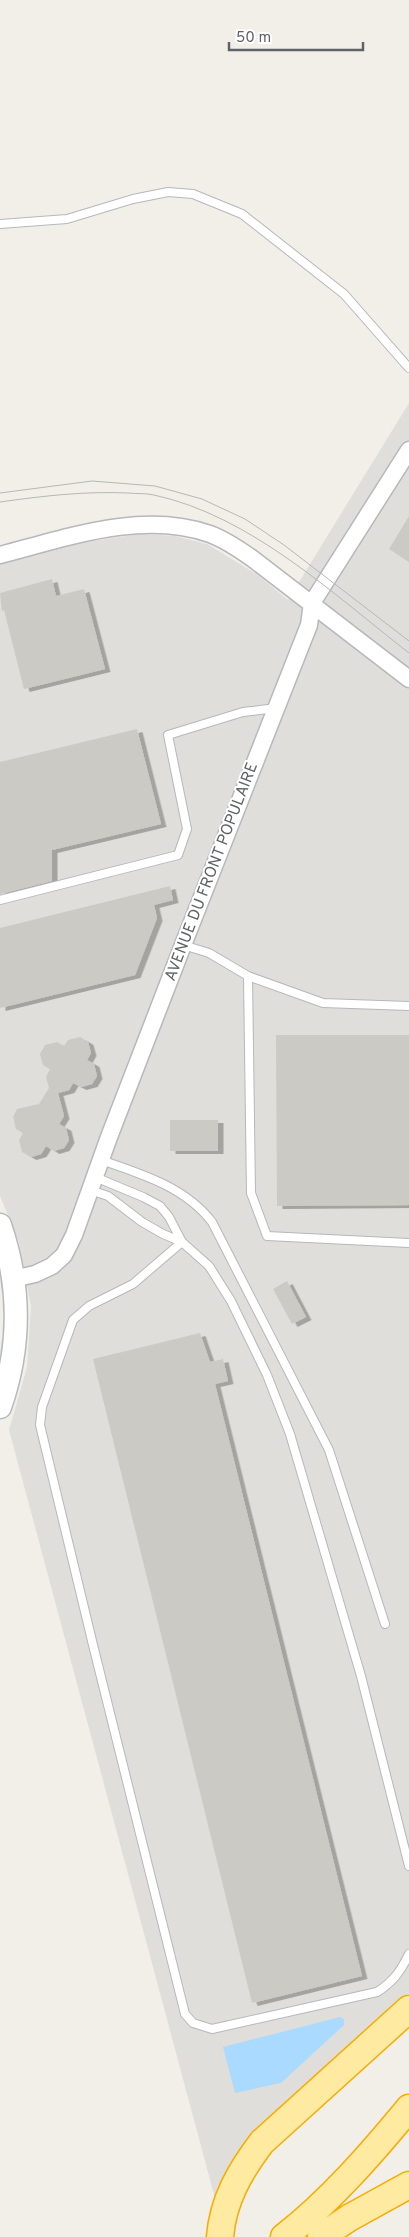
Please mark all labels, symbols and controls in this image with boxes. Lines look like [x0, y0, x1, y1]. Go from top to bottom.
scale bar [229, 20, 363, 52]
text: 50 m [236, 29, 271, 48]
street label: AVENUE DU FRONT POPULAIRE [161, 760, 263, 984]

